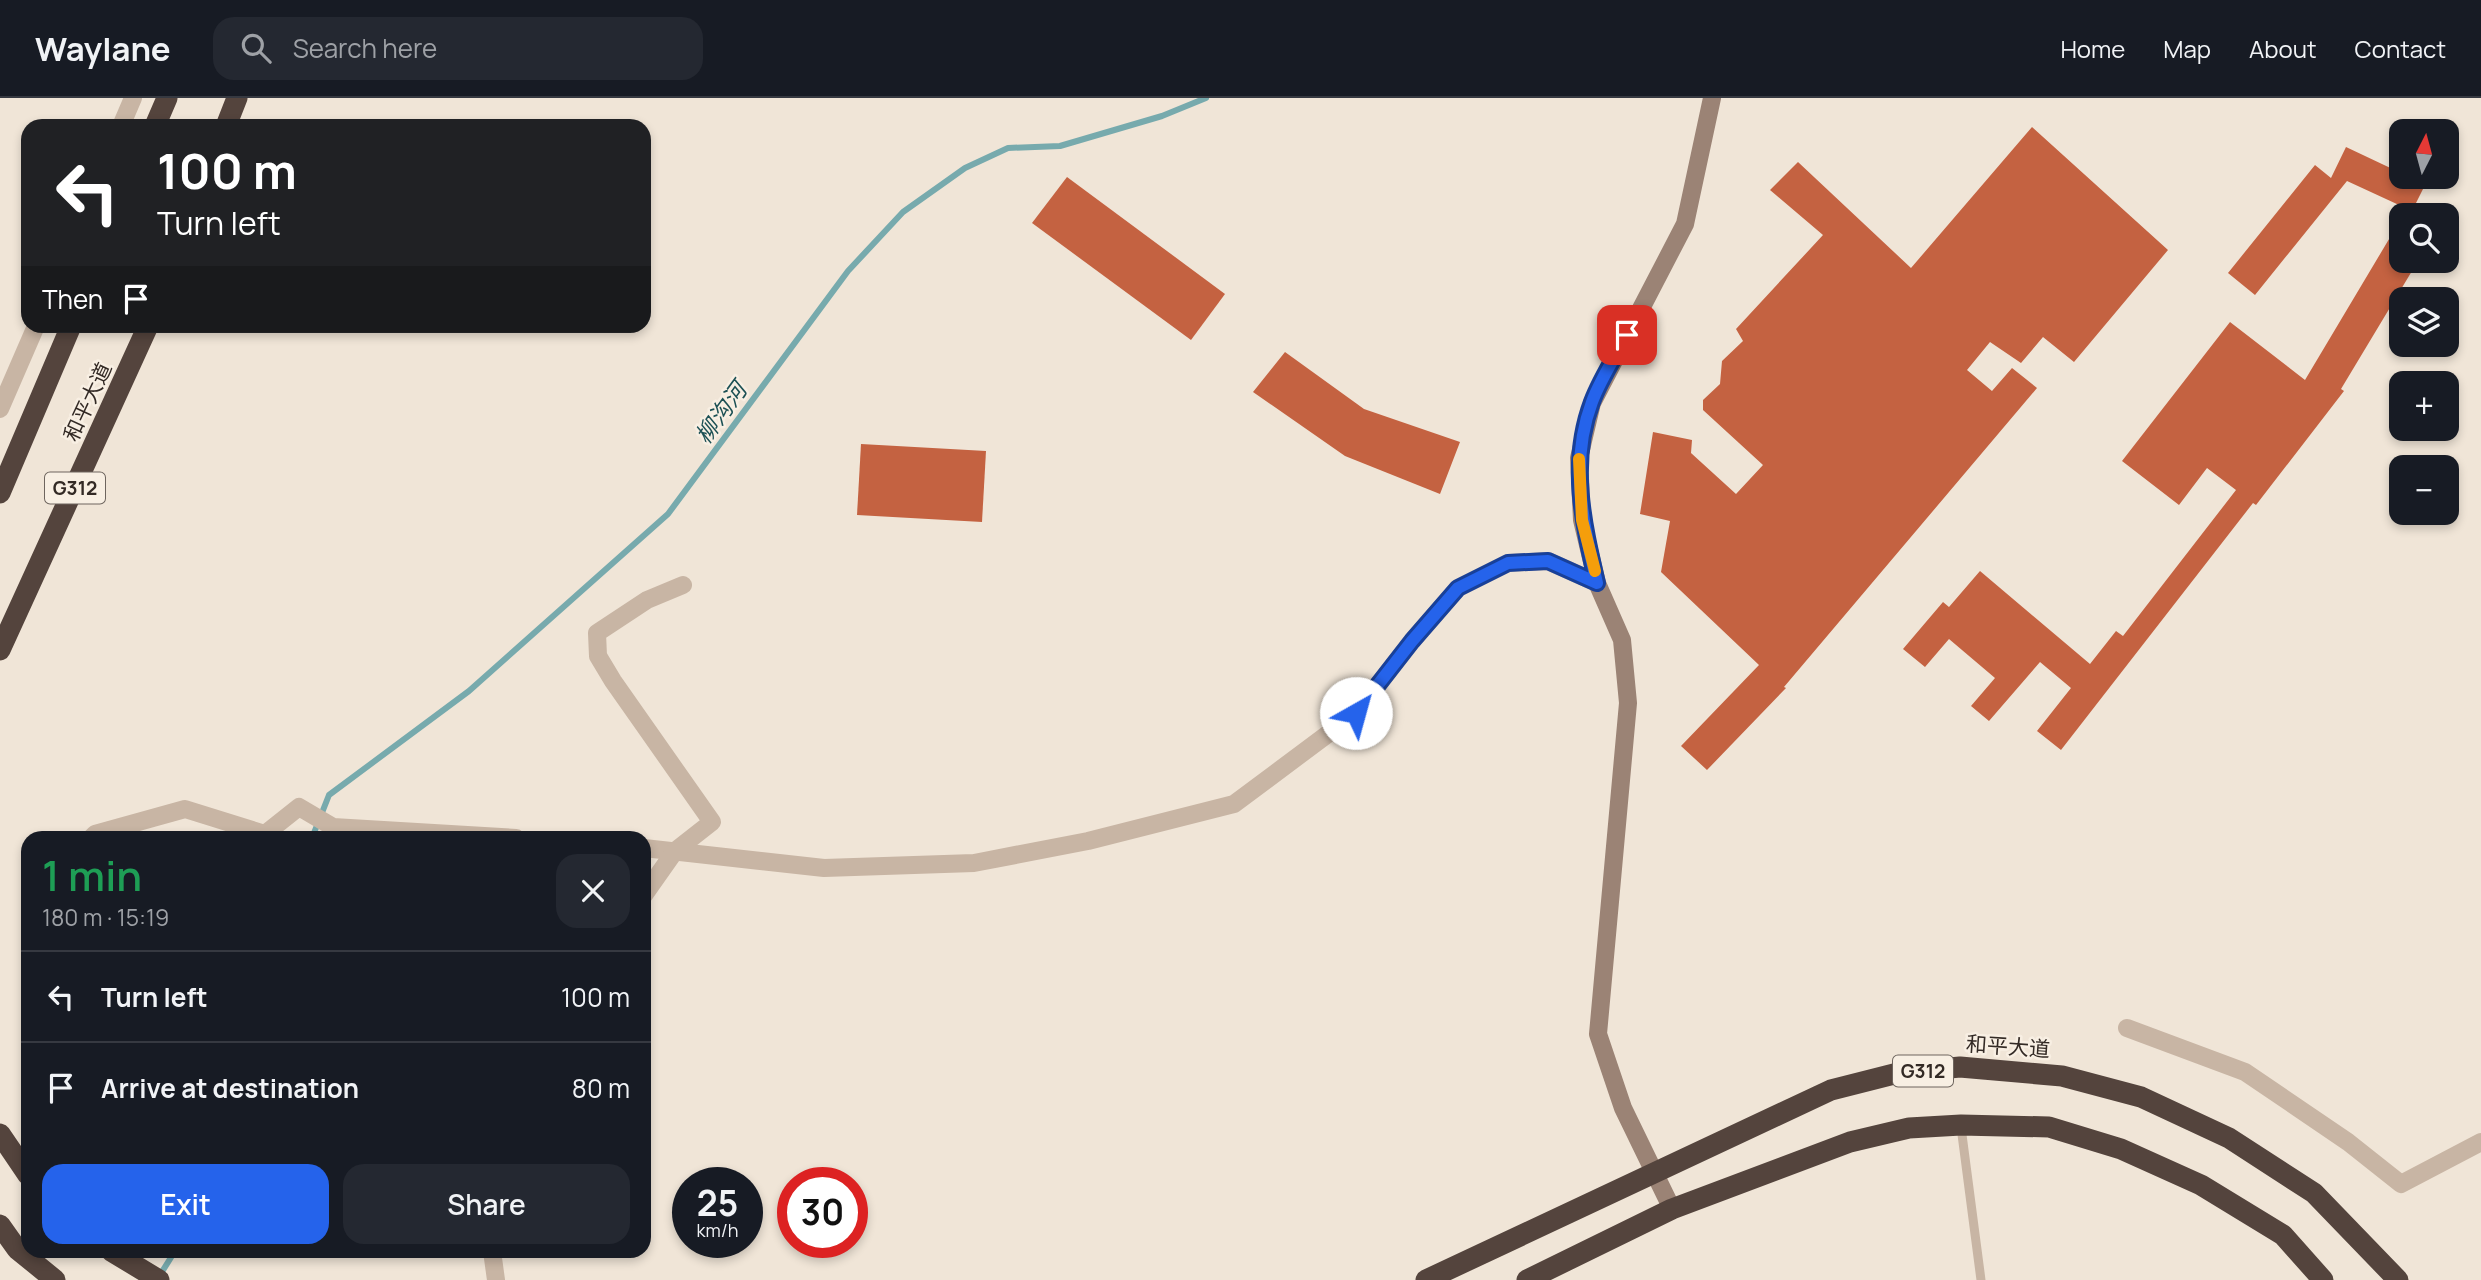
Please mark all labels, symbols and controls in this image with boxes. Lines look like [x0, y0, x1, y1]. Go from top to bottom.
search box [213, 17, 703, 80]
text: Waylane [35, 26, 171, 71]
icon: search [237, 29, 275, 67]
text: Search here [293, 30, 437, 66]
text: Home [2060, 32, 2125, 65]
text: Map [2163, 32, 2211, 65]
text: About [2249, 32, 2317, 65]
text: Contact [2355, 32, 2446, 65]
north arrow [2389, 119, 2459, 189]
map controls [2389, 119, 2459, 525]
text: 100 m [157, 137, 297, 204]
icon: left [42, 147, 133, 238]
text: Turn left [157, 201, 281, 245]
button: search [2389, 203, 2459, 273]
icon: arrive [117, 280, 155, 318]
text: Then [42, 281, 103, 317]
button: layers [2389, 287, 2459, 357]
pin [1597, 305, 1657, 365]
icon: arrive [1608, 316, 1646, 354]
street label: 和平大道 [57, 358, 118, 446]
button: + [2389, 371, 2459, 441]
water label: 柳沟河 [687, 372, 756, 450]
button: − [2389, 455, 2459, 525]
road number: G312 [45, 472, 105, 504]
position arrow [1319, 676, 1393, 750]
text: 1 min [42, 846, 142, 904]
button: close [556, 854, 630, 928]
text: 180 m · 15:19 [42, 901, 169, 933]
icon: left [42, 978, 80, 1016]
text: Turn left [101, 979, 208, 1015]
text: 100 m [561, 979, 630, 1015]
street label: 和平大道 [1965, 1029, 2051, 1063]
road number: G312 [1893, 1056, 1953, 1086]
icon: arrive [42, 1069, 80, 1107]
text: Arrive at destination [101, 1070, 359, 1106]
text: 80 m [572, 1070, 630, 1106]
button: Exit [42, 1164, 329, 1244]
button: Share [343, 1164, 630, 1244]
speed limit sign: 30 [777, 1167, 868, 1258]
text: 25 [697, 1179, 738, 1227]
text: km/h [697, 1218, 738, 1242]

